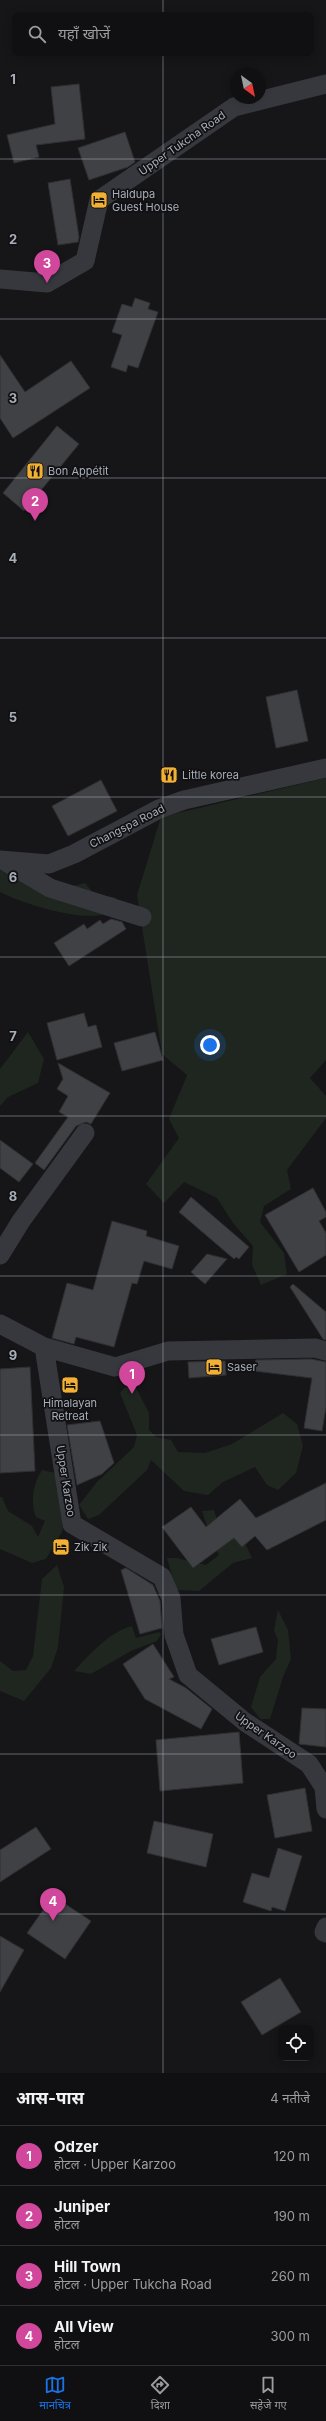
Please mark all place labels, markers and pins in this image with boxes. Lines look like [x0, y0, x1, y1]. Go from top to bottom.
place label: Haldupa Guest House [112, 187, 179, 214]
hotel icon: Haldupa Guest House [89, 190, 109, 210]
pin: 3 [34, 250, 60, 283]
restaurant icon: Bon Appétit [25, 461, 45, 481]
place label: Bon Appétit [48, 464, 109, 478]
pin: 2 [22, 488, 48, 521]
restaurant icon: Little korea [159, 765, 179, 785]
place label: Little korea [182, 768, 239, 782]
hotel icon: Saser [204, 1357, 224, 1377]
place label: Saser [227, 1360, 257, 1374]
pin: 1 [119, 1361, 145, 1394]
hotel icon: Himalayan Retreat [60, 1375, 80, 1395]
place label: Himalayan Retreat [43, 1396, 97, 1423]
hotel icon: Zik zik [51, 1537, 71, 1557]
place label: Zik zik [74, 1540, 108, 1554]
pin: 4 [40, 1888, 66, 1921]

